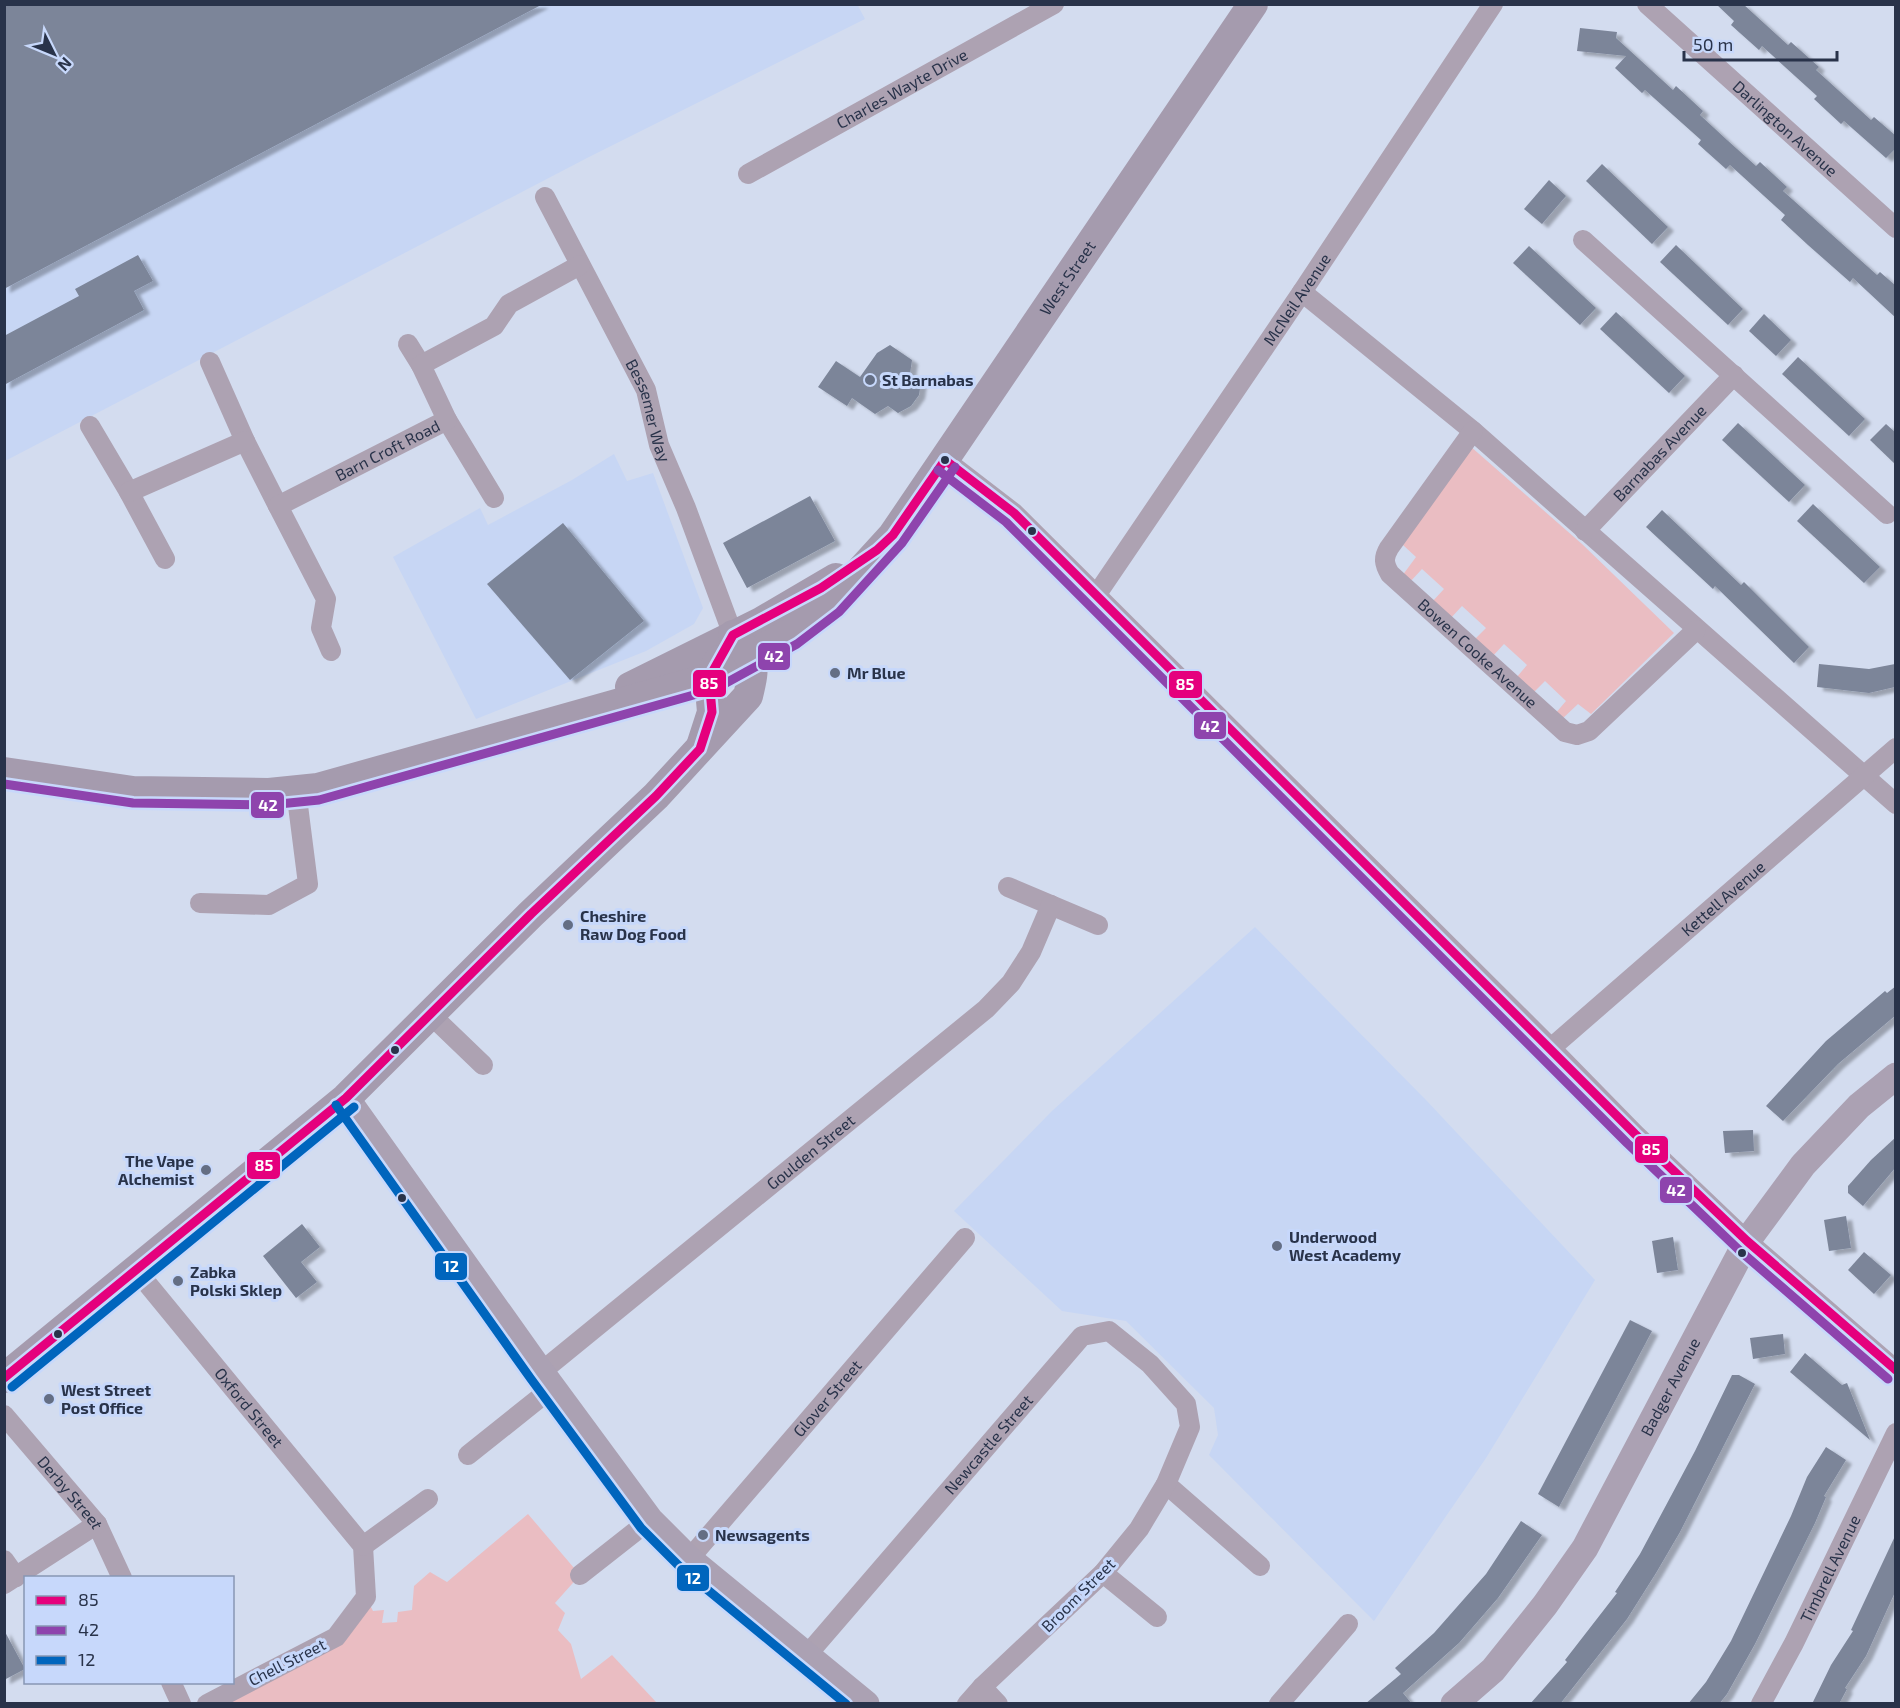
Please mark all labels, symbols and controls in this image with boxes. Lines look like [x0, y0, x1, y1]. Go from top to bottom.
north arrow [24, 24, 84, 84]
scale bar [1684, 24, 1837, 62]
text: 50 m [1693, 33, 1733, 55]
street label: Charles Wayte Drive [833, 44, 970, 132]
text: N [54, 54, 76, 75]
street label: Darlington Avenue [1729, 76, 1842, 180]
street label: West Street [1035, 237, 1099, 318]
street label: McNeil Avenue [1259, 249, 1334, 349]
street label: Bessemer Way [622, 356, 675, 465]
place label: St Barnabas [882, 370, 973, 389]
marker: St Barnabas [863, 373, 877, 387]
street label: Barnabas Avenue [1609, 400, 1710, 505]
street label: Barn Croft Road [332, 415, 443, 484]
unlabelled marker [939, 454, 951, 466]
unlabelled marker [1026, 525, 1038, 537]
street label: Bowen Cooke Avenue [1414, 594, 1542, 712]
line badge: 42 [757, 642, 791, 671]
text: 42 [764, 646, 784, 665]
place label: Mr Blue [847, 663, 906, 682]
marker: Mr Blue [828, 666, 842, 680]
line badge: 85 [692, 669, 727, 698]
line badge: 85 [1168, 670, 1203, 699]
text: 85 [700, 673, 719, 692]
text: 85 [1176, 674, 1195, 693]
line badge: 42 [1193, 711, 1227, 740]
text: 42 [1200, 716, 1220, 735]
line badge: 42 [250, 791, 285, 819]
text: 42 [258, 795, 278, 814]
street label: Kettell Avenue [1677, 857, 1768, 940]
place label: Cheshire Raw Dog Food [580, 906, 686, 943]
marker: Cheshire Raw Dog Food [561, 918, 575, 932]
unlabelled marker [389, 1044, 401, 1056]
street label: Goulden Street [762, 1110, 858, 1193]
line badge: 85 [1634, 1135, 1669, 1164]
text: 85 [1642, 1139, 1661, 1158]
place label: The Vape Alchemist [118, 1151, 194, 1188]
line badge: 85 [246, 1151, 281, 1180]
text: 85 [255, 1155, 274, 1174]
marker: The Vape Alchemist [199, 1163, 213, 1177]
line badge: 42 [1659, 1176, 1693, 1204]
text: 42 [1666, 1180, 1686, 1199]
unlabelled marker [396, 1192, 408, 1204]
place label: Underwood West Academy [1289, 1227, 1401, 1265]
marker: Underwood West Academy [1270, 1239, 1284, 1253]
unlabelled marker [1736, 1247, 1748, 1259]
line badge: 12 [434, 1252, 468, 1281]
text: 12 [443, 1256, 459, 1275]
place label: Zabka Polski Sklep [190, 1262, 282, 1299]
marker: Zabka Polski Sklep [171, 1274, 185, 1288]
unlabelled marker [52, 1328, 64, 1340]
street label: Badger Avenue [1636, 1334, 1703, 1439]
street label: Glover Street [789, 1356, 865, 1440]
street label: Oxford Street [211, 1363, 288, 1451]
place label: West Street Post Office [61, 1380, 152, 1417]
street label: Newcastle Street [940, 1390, 1036, 1498]
marker: West Street Post Office [42, 1392, 56, 1406]
street label: Derby Street [34, 1452, 108, 1532]
street label: Timbrell Avenue [1796, 1512, 1864, 1625]
place label: Newsagents [715, 1525, 810, 1544]
marker: Newsagents [696, 1528, 710, 1542]
street label: Broom Street [1037, 1554, 1118, 1635]
line badge: 12 [676, 1564, 710, 1592]
text: 12 [685, 1568, 701, 1587]
legend [24, 1576, 234, 1684]
text: 85 [78, 1588, 99, 1610]
text: 42 [78, 1618, 99, 1640]
street label: Chell Street [245, 1634, 329, 1689]
text: 12 [78, 1648, 95, 1670]

